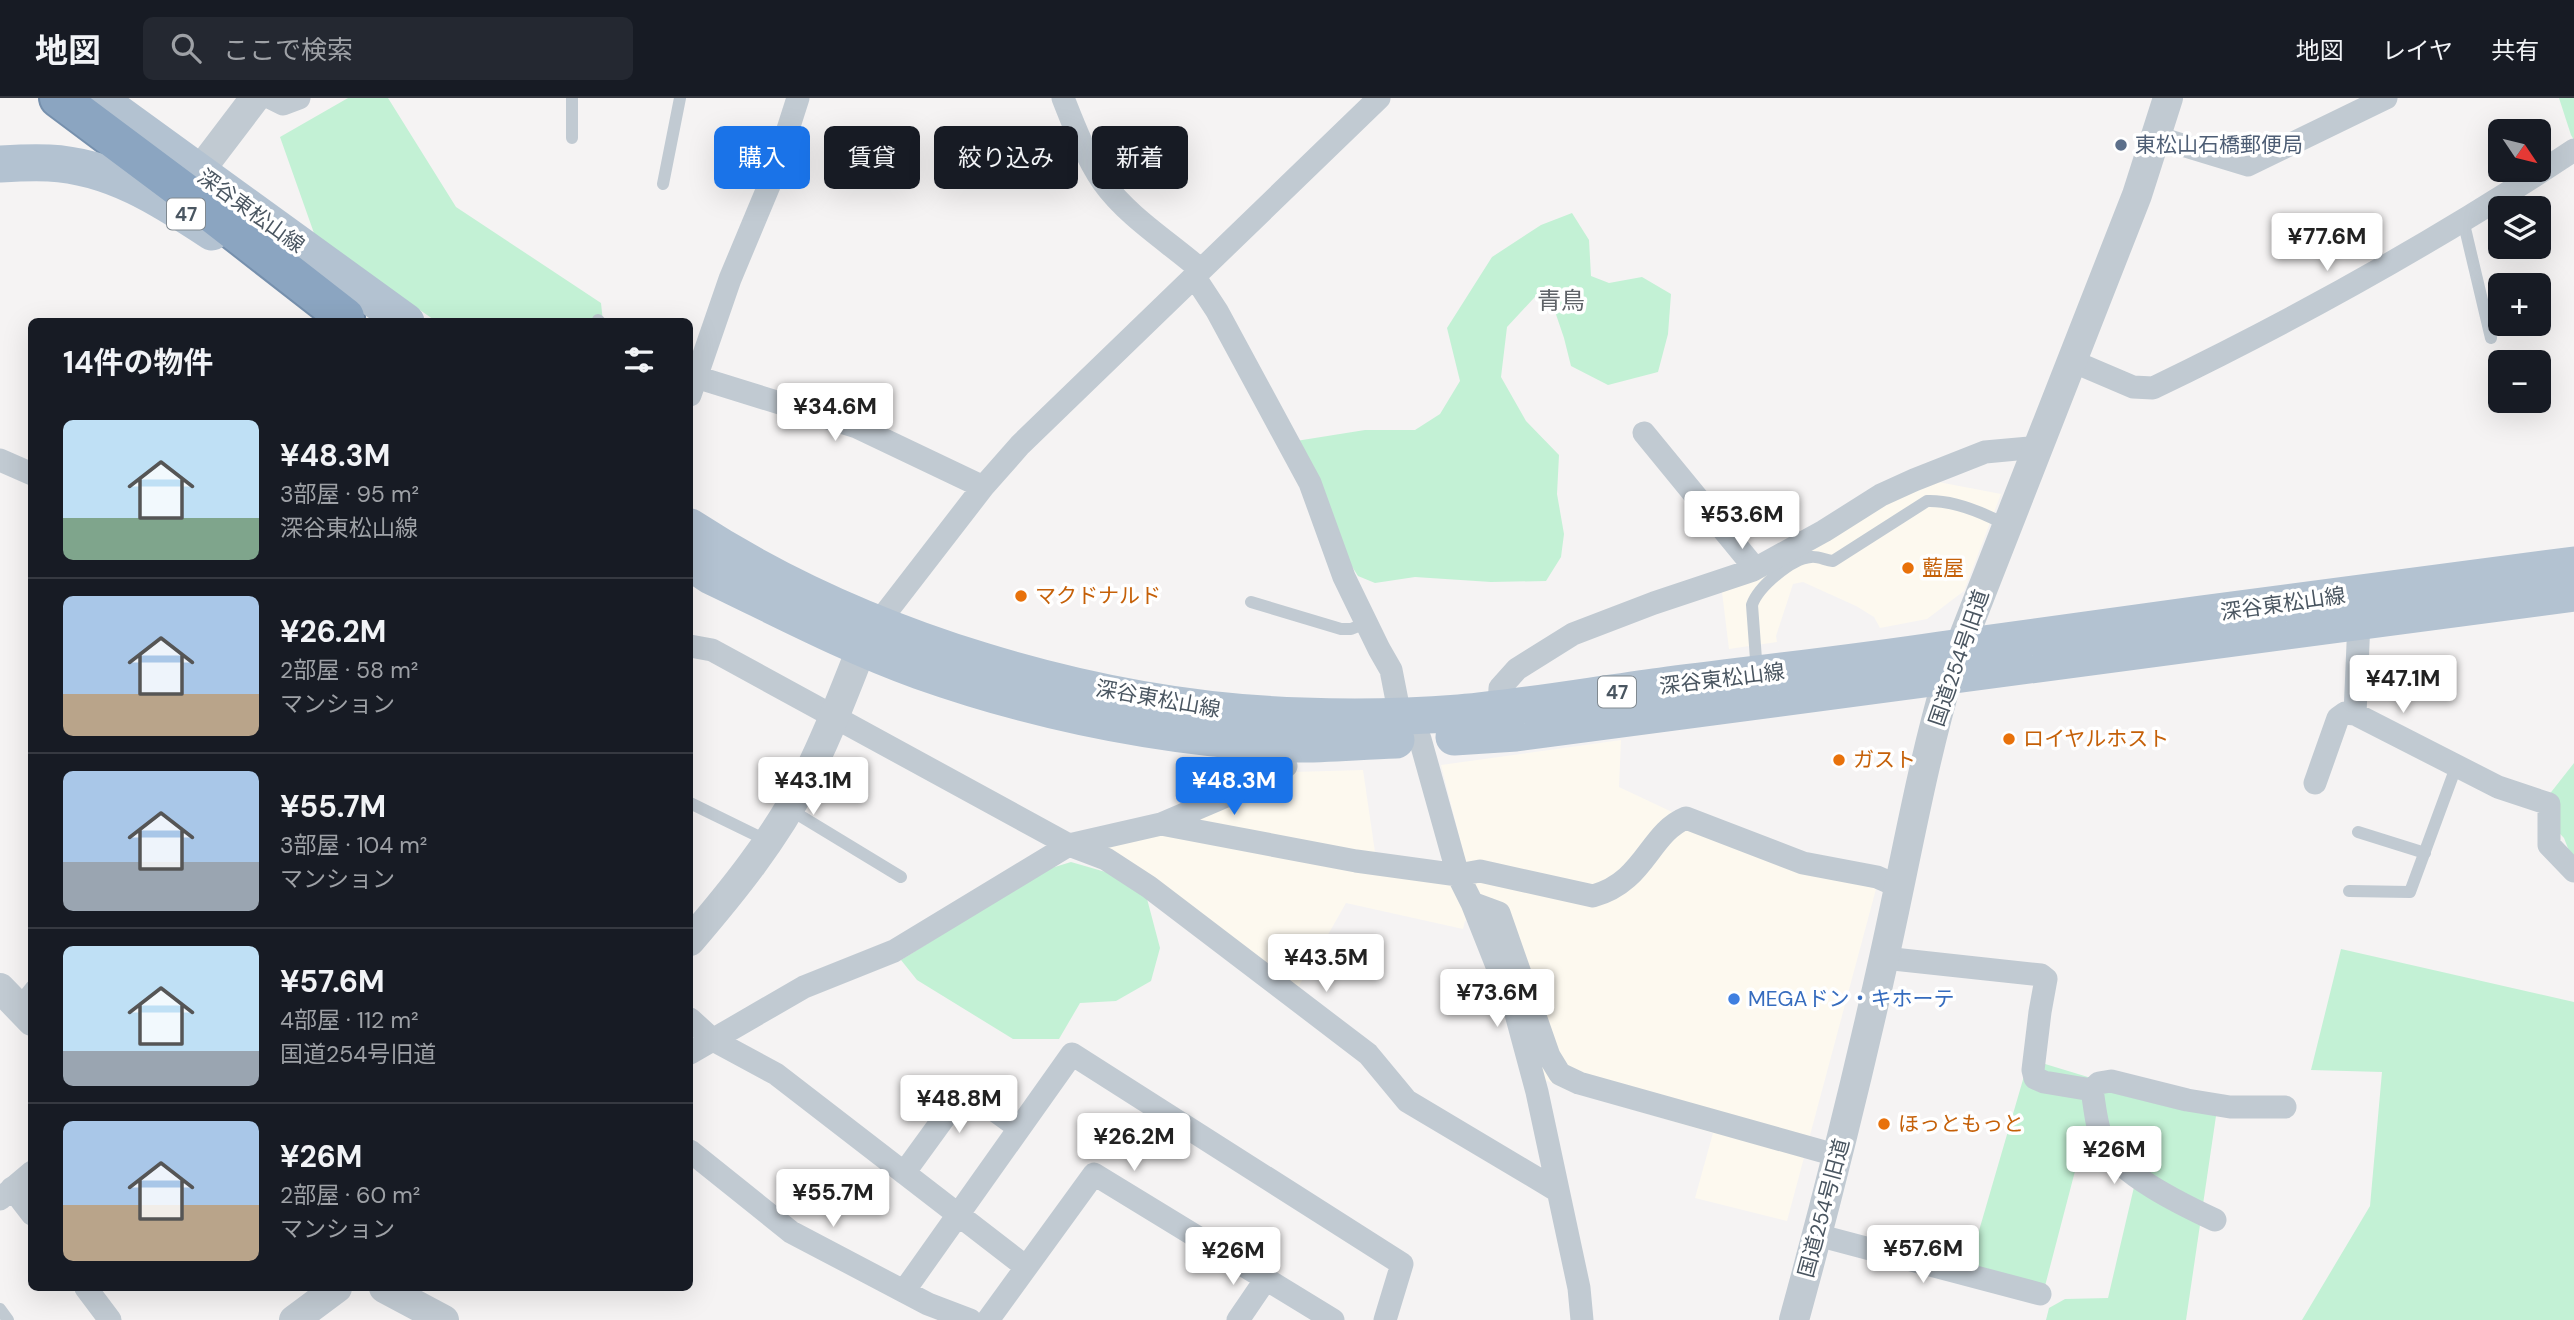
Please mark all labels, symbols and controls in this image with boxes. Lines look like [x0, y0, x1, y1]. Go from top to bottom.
search box [143, 17, 633, 80]
text: 地図 [35, 29, 101, 72]
icon: search [167, 29, 205, 67]
text: ここで検索 [223, 33, 353, 67]
text: 地図 [2296, 35, 2344, 66]
text: レイヤ [2382, 35, 2453, 66]
text: 共有 [2491, 35, 2539, 66]
north arrow [2488, 119, 2552, 182]
map controls [2488, 119, 2551, 413]
chip: 購入 [714, 126, 810, 189]
chip: 賃貸 [824, 126, 920, 189]
chip: 絞り込み [934, 126, 1078, 189]
chip: 新着 [1092, 126, 1188, 189]
place label: 東松山石橋郵便局 [2135, 131, 2303, 159]
marker: 東松山石橋郵便局 [2113, 137, 2129, 153]
street label: 深谷東松山線 [192, 163, 310, 259]
button: layers [2488, 196, 2551, 259]
road number: 47 [167, 198, 205, 230]
pin: ¥77.6M [2270, 214, 2384, 273]
text: ¥77.6M [2288, 221, 2366, 251]
button: + [2488, 273, 2551, 336]
district label: 青鳥 [1537, 285, 1585, 316]
icon: filters [620, 341, 658, 379]
text: 14件の物件 [63, 343, 213, 382]
button: − [2488, 350, 2551, 413]
pin: ¥34.6M [778, 384, 892, 443]
text: ¥34.6M [793, 391, 877, 421]
text: ¥48.3M [280, 436, 390, 475]
icon: home [119, 448, 203, 532]
text: 3部屋 · 95 m² [280, 479, 419, 509]
pin: ¥53.6M [1685, 491, 1799, 551]
text: ¥53.6M [1700, 499, 1784, 529]
text: 深谷東松山線 [280, 513, 418, 543]
place label: 藍屋 [1922, 554, 1964, 582]
marker: 藍屋 [1900, 560, 1916, 576]
street label: 深谷東松山線 [2219, 581, 2347, 627]
place label: マクドナルド [1035, 582, 1161, 610]
street label: 国道254号旧道 [1923, 586, 1995, 730]
marker: マクドナルド [1013, 588, 1029, 604]
text: ¥26.2M [280, 612, 386, 651]
icon: home [119, 624, 203, 708]
text: 2部屋 · 58 m² [280, 655, 418, 685]
pin: ¥47.1M [2346, 656, 2460, 715]
street label: 深谷東松山線 [1658, 657, 1786, 701]
text: ¥47.1M [2366, 663, 2440, 693]
street label: 深谷東松山線 [1094, 674, 1222, 724]
road number: 47 [1598, 677, 1636, 708]
text: マンション [280, 689, 395, 719]
place label: ロイヤルホスト [2023, 725, 2169, 753]
marker: ロイヤルホスト [2001, 731, 2017, 747]
place label: ガスト [1853, 746, 1916, 774]
marker: ガスト [1831, 752, 1847, 768]
pin: ¥43.1M [756, 758, 870, 817]
pin: ¥48.3M [1177, 758, 1291, 817]
text: ¥43.1M [774, 765, 852, 795]
text: ¥48.3M [1192, 765, 1276, 795]
text: ¥55.7M [280, 787, 386, 826]
icon: home [119, 799, 203, 883]
text: 3部屋 · 104 m² [280, 830, 427, 860]
text: マンション [280, 864, 395, 894]
pin: ¥43.5M [1269, 934, 1383, 994]
text: ¥43.5M [1284, 942, 1368, 972]
text: ¥57.6M [280, 962, 385, 1001]
pin: ¥73.6M [1440, 970, 1554, 1029]
icon: home [119, 974, 203, 1058]
text: ¥73.6M [1456, 977, 1538, 1007]
place label: MEGAドン・キホーテ [1748, 985, 1954, 1013]
marker: MEGAドン・キホーテ [1726, 991, 1742, 1007]
text: 4部屋 · 112 m² [280, 1005, 419, 1035]
text: 国道254号旧道 [280, 1039, 436, 1069]
pin: ¥48.8M [902, 1076, 1016, 1135]
text: ¥48.8M [916, 1083, 1002, 1113]
place label: ほっともっと [1898, 1110, 2024, 1138]
pin: ¥26.2M [1077, 1114, 1191, 1173]
marker: ほっともっと [1876, 1116, 1892, 1132]
text: ¥26.2M [1093, 1121, 1175, 1151]
pin: ¥26M [2073, 1126, 2155, 1186]
text: ¥26M [2082, 1134, 2146, 1164]
street label: 国道254号旧道 [1792, 1135, 1856, 1281]
text: ¥26M [280, 1137, 362, 1176]
icon: home [119, 1149, 203, 1233]
pin: ¥55.7M [776, 1170, 890, 1229]
text: ¥55.7M [792, 1177, 874, 1207]
text: 2部屋 · 60 m² [280, 1180, 420, 1210]
text: マンション [280, 1214, 395, 1244]
pin: ¥57.6M [1866, 1226, 1980, 1285]
pin: ¥26M [1192, 1228, 1274, 1287]
text: ¥57.6M [1883, 1233, 1963, 1263]
text: ¥26M [1201, 1235, 1265, 1265]

